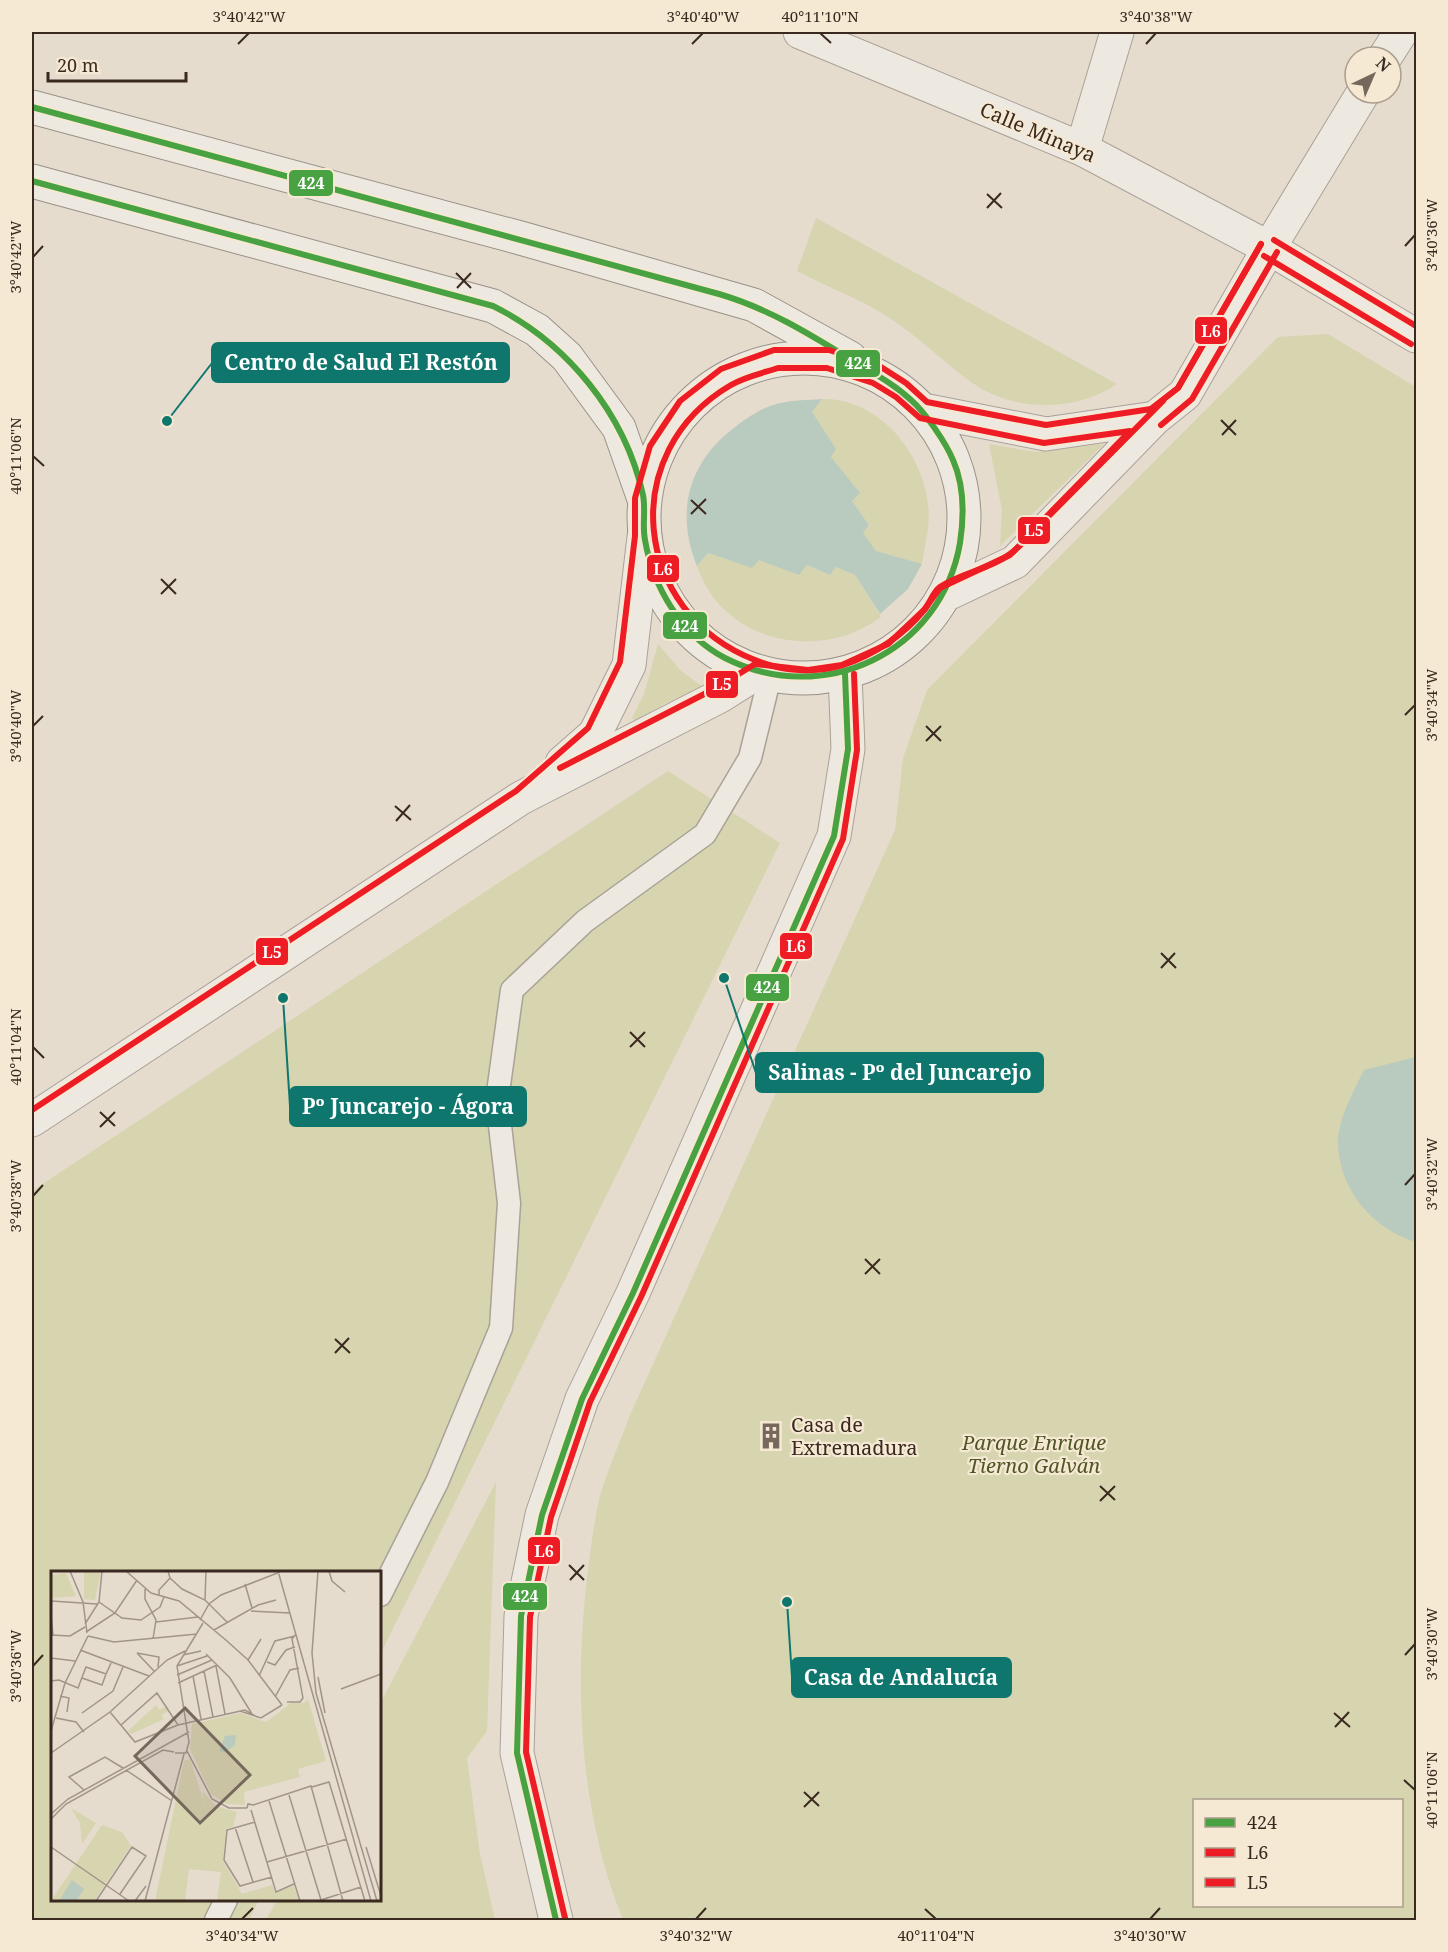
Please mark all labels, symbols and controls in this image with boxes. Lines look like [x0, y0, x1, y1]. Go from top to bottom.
text: 3°40'42"W [212, 6, 286, 26]
text: 3°40'40"W [666, 6, 740, 26]
text: 40°11'10"N [781, 6, 859, 26]
text: 3°40'38"W [1119, 6, 1193, 26]
scale bar [48, 45, 186, 83]
north arrow [1343, 45, 1403, 105]
text: N [1371, 52, 1396, 77]
text: 20 m [57, 53, 99, 77]
street label: Calle Minaya [976, 95, 1100, 169]
line badge: 424 [288, 169, 334, 197]
text: 424 [297, 172, 325, 194]
text: 3°40'36"W [1421, 198, 1441, 272]
text: 3°40'42"W [5, 220, 25, 294]
line badge: L6 [1194, 316, 1228, 345]
text: L6 [1201, 320, 1221, 342]
callout: Centro de Salud El Restón [212, 343, 509, 382]
text: Centro de Salud El Restón [224, 348, 498, 376]
line badge: 424 [835, 349, 881, 378]
text: 424 [844, 352, 872, 374]
text: 40°11'06"N [5, 417, 25, 495]
line badge: L5 [1017, 516, 1051, 545]
text: L5 [1024, 519, 1044, 541]
line badge: L6 [646, 554, 680, 583]
text: L6 [653, 558, 673, 580]
line badge: 424 [662, 611, 708, 640]
text: 424 [671, 615, 699, 637]
text: 3°40'34"W [1421, 668, 1441, 742]
line badge: L5 [705, 670, 739, 699]
text: L5 [712, 673, 732, 695]
text: 3°40'40"W [5, 689, 25, 763]
line badge: L6 [779, 932, 813, 960]
text: L6 [786, 935, 806, 957]
line badge: L5 [255, 937, 289, 966]
text: L5 [262, 941, 282, 963]
line badge: 424 [745, 973, 790, 1002]
text: 424 [753, 976, 781, 998]
text: 40°11'04"N [5, 1008, 25, 1086]
callout: Salinas - Pº del Juncarejo [756, 1053, 1043, 1092]
text: Salinas - Pº del Juncarejo [768, 1058, 1032, 1086]
callout: Pº Juncarejo - Ágora [290, 1087, 526, 1126]
text: Pº Juncarejo - Ágora [302, 1092, 514, 1120]
text: 3°40'32"W [1421, 1137, 1441, 1211]
text: 3°40'38"W [5, 1159, 25, 1233]
place label: Casa de Extremadura [791, 1411, 918, 1461]
building icon: Casa de Extremadura [756, 1421, 786, 1451]
park label: Parque Enrique Tierno Galván [961, 1429, 1106, 1479]
line badge: L6 [527, 1536, 561, 1565]
text: L6 [534, 1540, 554, 1562]
inset map [51, 1571, 381, 1901]
line badge: 424 [502, 1582, 548, 1611]
text: 424 [511, 1585, 539, 1607]
text: 3°40'30"W [1421, 1607, 1441, 1681]
text: 3°40'36"W [5, 1629, 25, 1703]
callout: Casa de Andalucía [792, 1658, 1011, 1697]
text: Casa de Andalucía [804, 1663, 998, 1691]
text: 40°11'06"N [1421, 1751, 1441, 1829]
legend [1193, 1799, 1403, 1907]
text: 424 [1247, 1810, 1277, 1834]
text: L6 [1247, 1840, 1268, 1864]
text: L5 [1247, 1870, 1268, 1894]
text: 3°40'34"W [205, 1925, 279, 1945]
text: 3°40'32"W [659, 1925, 733, 1945]
text: 40°11'04"N [897, 1925, 975, 1945]
text: 3°40'30"W [1113, 1925, 1187, 1945]

